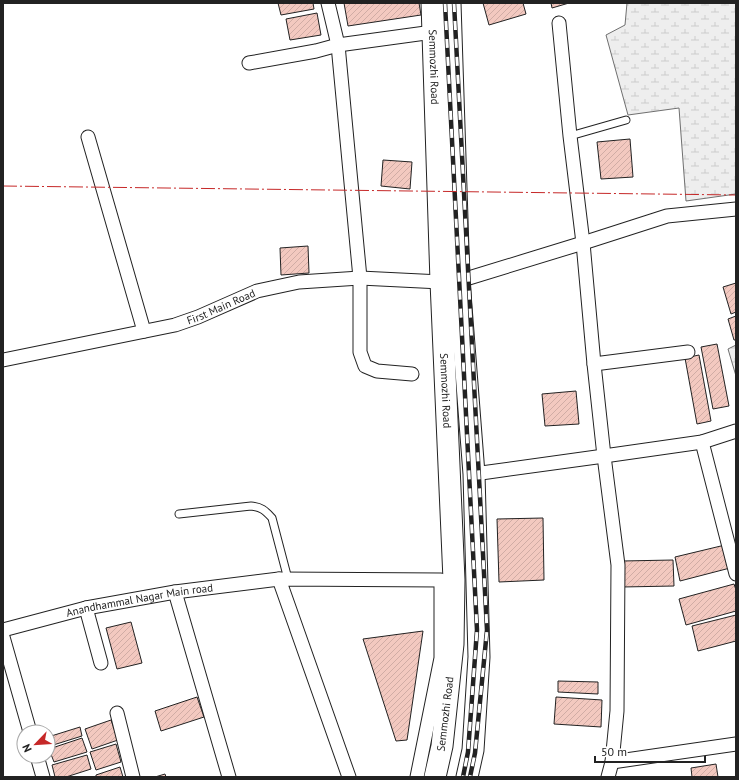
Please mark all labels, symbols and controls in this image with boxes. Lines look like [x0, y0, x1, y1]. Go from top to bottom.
street label: Semmozhi Road [426, 29, 442, 105]
street label: First Main Road [185, 286, 257, 327]
street label: Semmozhi Road [437, 353, 454, 429]
street label: Anandhammal Nagar Main road [65, 580, 214, 620]
street label: Semmozhi Road [433, 676, 457, 752]
north arrow [16, 724, 56, 764]
scale bar [595, 738, 705, 764]
text: N [19, 742, 35, 754]
text: 50 m [601, 744, 627, 759]

